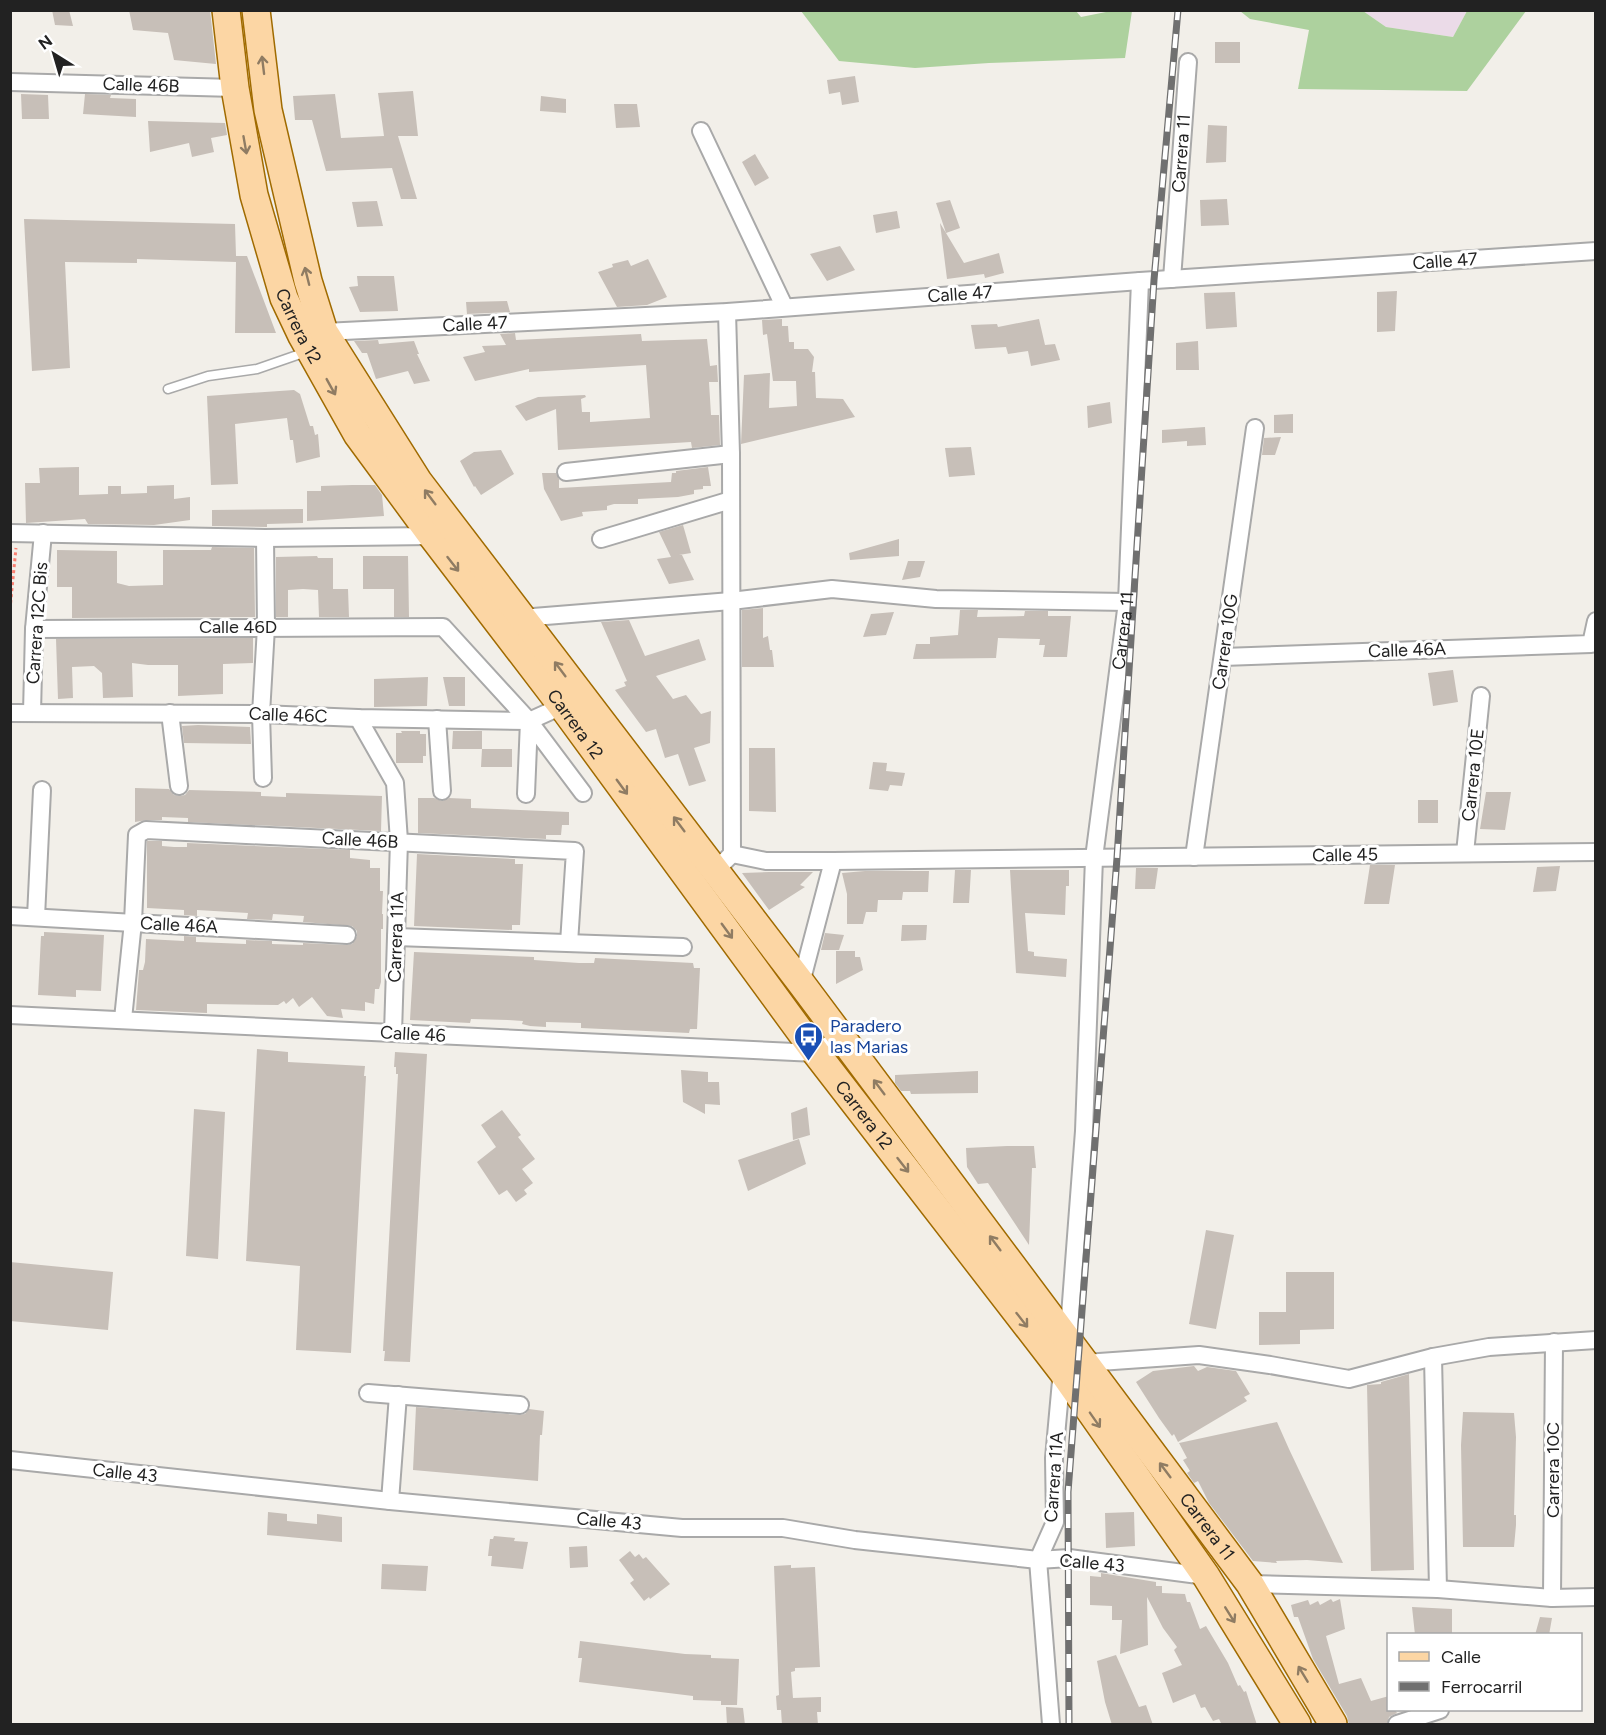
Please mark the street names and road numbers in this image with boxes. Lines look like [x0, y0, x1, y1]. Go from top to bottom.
street label: Calle 46B [102, 73, 180, 97]
street label: Carrera 11 [1167, 113, 1195, 193]
street label: Calle 47 [1412, 248, 1479, 274]
street label: Calle 47 [927, 281, 994, 307]
street label: Carrera 12 [271, 286, 326, 368]
street label: Calle 47 [442, 311, 508, 337]
street label: Carrera 12C Bis [22, 561, 52, 685]
street label: Carrera 11 [1107, 591, 1138, 671]
street label: Carrera 10G [1207, 592, 1243, 691]
street label: Calle 46D [199, 616, 277, 638]
street label: Calle 46A [1368, 638, 1446, 662]
street label: Carrera 12 [542, 685, 608, 763]
street label: Calle 46C [248, 703, 328, 727]
street label: Carrera 10E [1457, 727, 1489, 823]
street label: Calle 46B [321, 827, 399, 853]
street label: Calle 45 [1312, 843, 1378, 867]
street label: Carrera 11A [383, 891, 409, 983]
street label: Calle 46A [140, 912, 218, 938]
street label: Calle 46 [380, 1021, 446, 1047]
street label: Carrera 12 [830, 1076, 898, 1154]
street label: Carrera 10C [1542, 1422, 1564, 1518]
street label: Carrera 11A [1040, 1431, 1068, 1523]
street label: Calle 43 [91, 1459, 159, 1487]
street label: Carrera 11 [1175, 1489, 1240, 1565]
street label: Calle 43 [576, 1507, 642, 1535]
street label: Calle 43 [1059, 1549, 1125, 1577]

